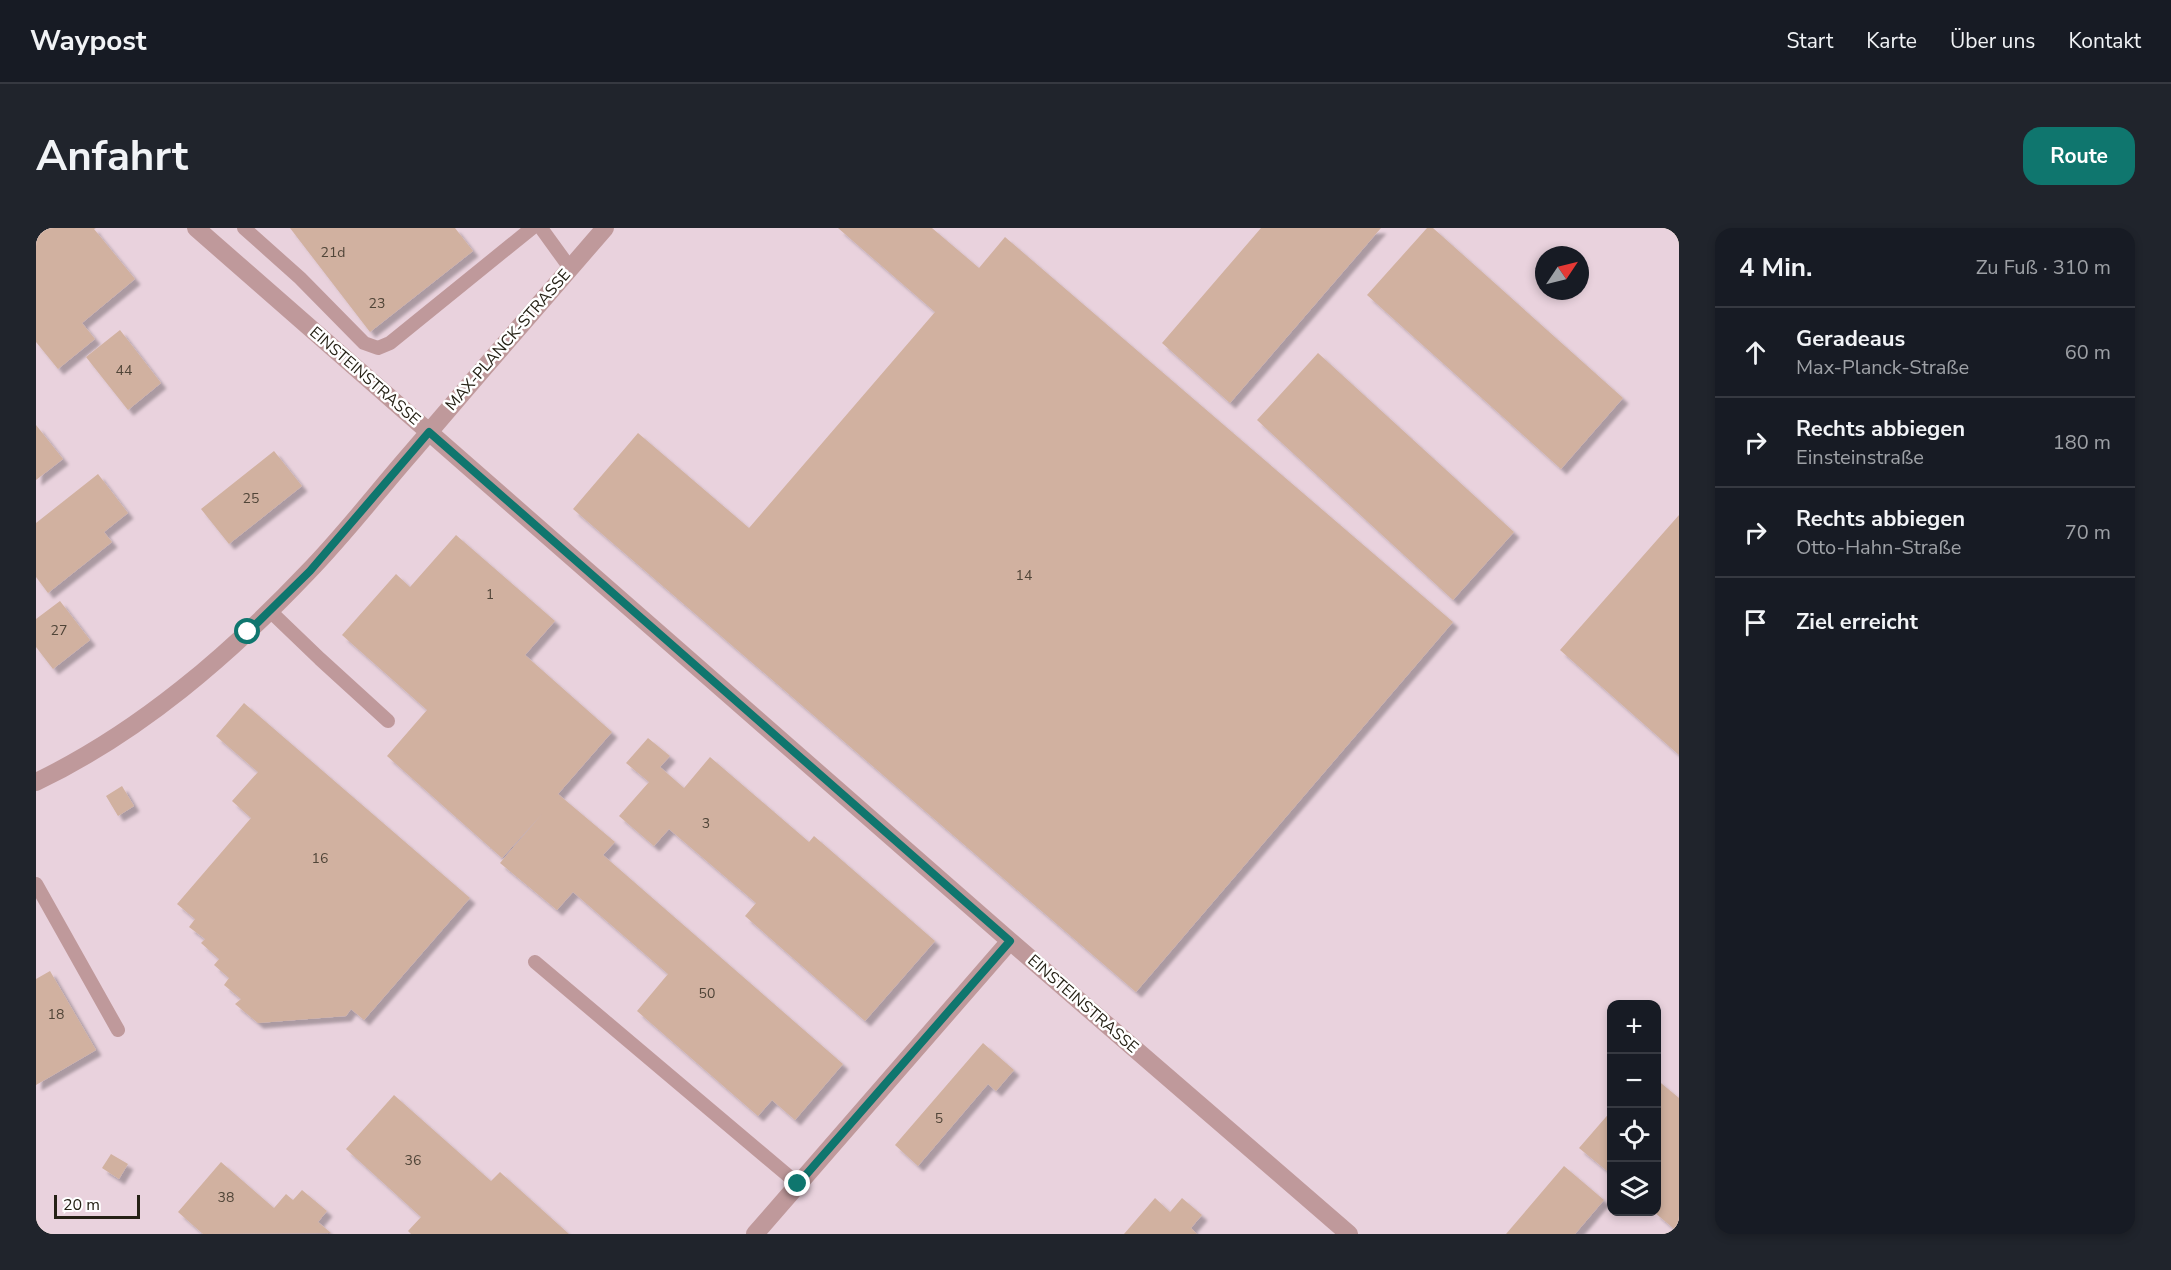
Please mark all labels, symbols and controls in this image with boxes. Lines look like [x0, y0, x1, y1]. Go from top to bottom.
text: Waypost [30, 22, 147, 60]
text: Start [1786, 27, 1833, 55]
text: Karte [1866, 27, 1917, 55]
text: Über uns [1950, 27, 2035, 55]
text: Kontakt [2068, 27, 2141, 55]
button: Route [2023, 127, 2135, 185]
text: Anfahrt [36, 128, 188, 185]
house number: 21d [321, 243, 345, 262]
north arrow [1535, 246, 1589, 300]
text: 4 Min. [1739, 250, 1812, 285]
text: Zu Fuß · 310 m [1976, 254, 2111, 281]
street label: MAX-PLANCK-STRASSE [440, 265, 576, 415]
house number: 23 [369, 294, 385, 313]
street label: EINSTEINSTRASSE [305, 322, 425, 430]
text: Geradeaus [1796, 324, 1905, 354]
icon: ahead [1739, 336, 1772, 369]
text: 60 m [2065, 339, 2111, 366]
text: Max-Planck-Straße [1796, 354, 1969, 381]
house number: 44 [116, 361, 132, 380]
text: Rechts abbiegen [1796, 414, 1965, 444]
icon: right [1739, 426, 1772, 459]
text: 180 m [2053, 429, 2111, 456]
text: Einsteinstraße [1796, 444, 1924, 471]
house number: 25 [243, 489, 259, 508]
text: Rechts abbiegen [1796, 504, 1965, 534]
icon: right [1739, 516, 1772, 549]
text: 70 m [2065, 519, 2111, 546]
text: Otto-Hahn-Straße [1796, 534, 1961, 561]
house number: 14 [1016, 566, 1032, 585]
house number: 1 [486, 585, 494, 604]
icon: arrive [1739, 606, 1772, 639]
text: Ziel erreicht [1796, 607, 1918, 637]
route start [234, 618, 260, 644]
house number: 27 [51, 621, 67, 640]
house number: 3 [702, 814, 710, 833]
house number: 16 [312, 849, 328, 868]
street label: EINSTEINSTRASSE [1023, 950, 1143, 1058]
house number: 50 [699, 984, 715, 1003]
map controls [1607, 1000, 1661, 1216]
button: + [1607, 1000, 1661, 1054]
house number: 18 [48, 1005, 64, 1024]
button: − [1607, 1054, 1661, 1108]
button: locate [1607, 1108, 1661, 1162]
house number: 5 [935, 1109, 943, 1128]
house number: 36 [405, 1151, 421, 1170]
button: layers [1607, 1162, 1661, 1216]
route end [784, 1170, 810, 1196]
house number: 38 [218, 1188, 234, 1207]
scale bar [54, 1192, 140, 1220]
text: 20 m [63, 1194, 100, 1216]

